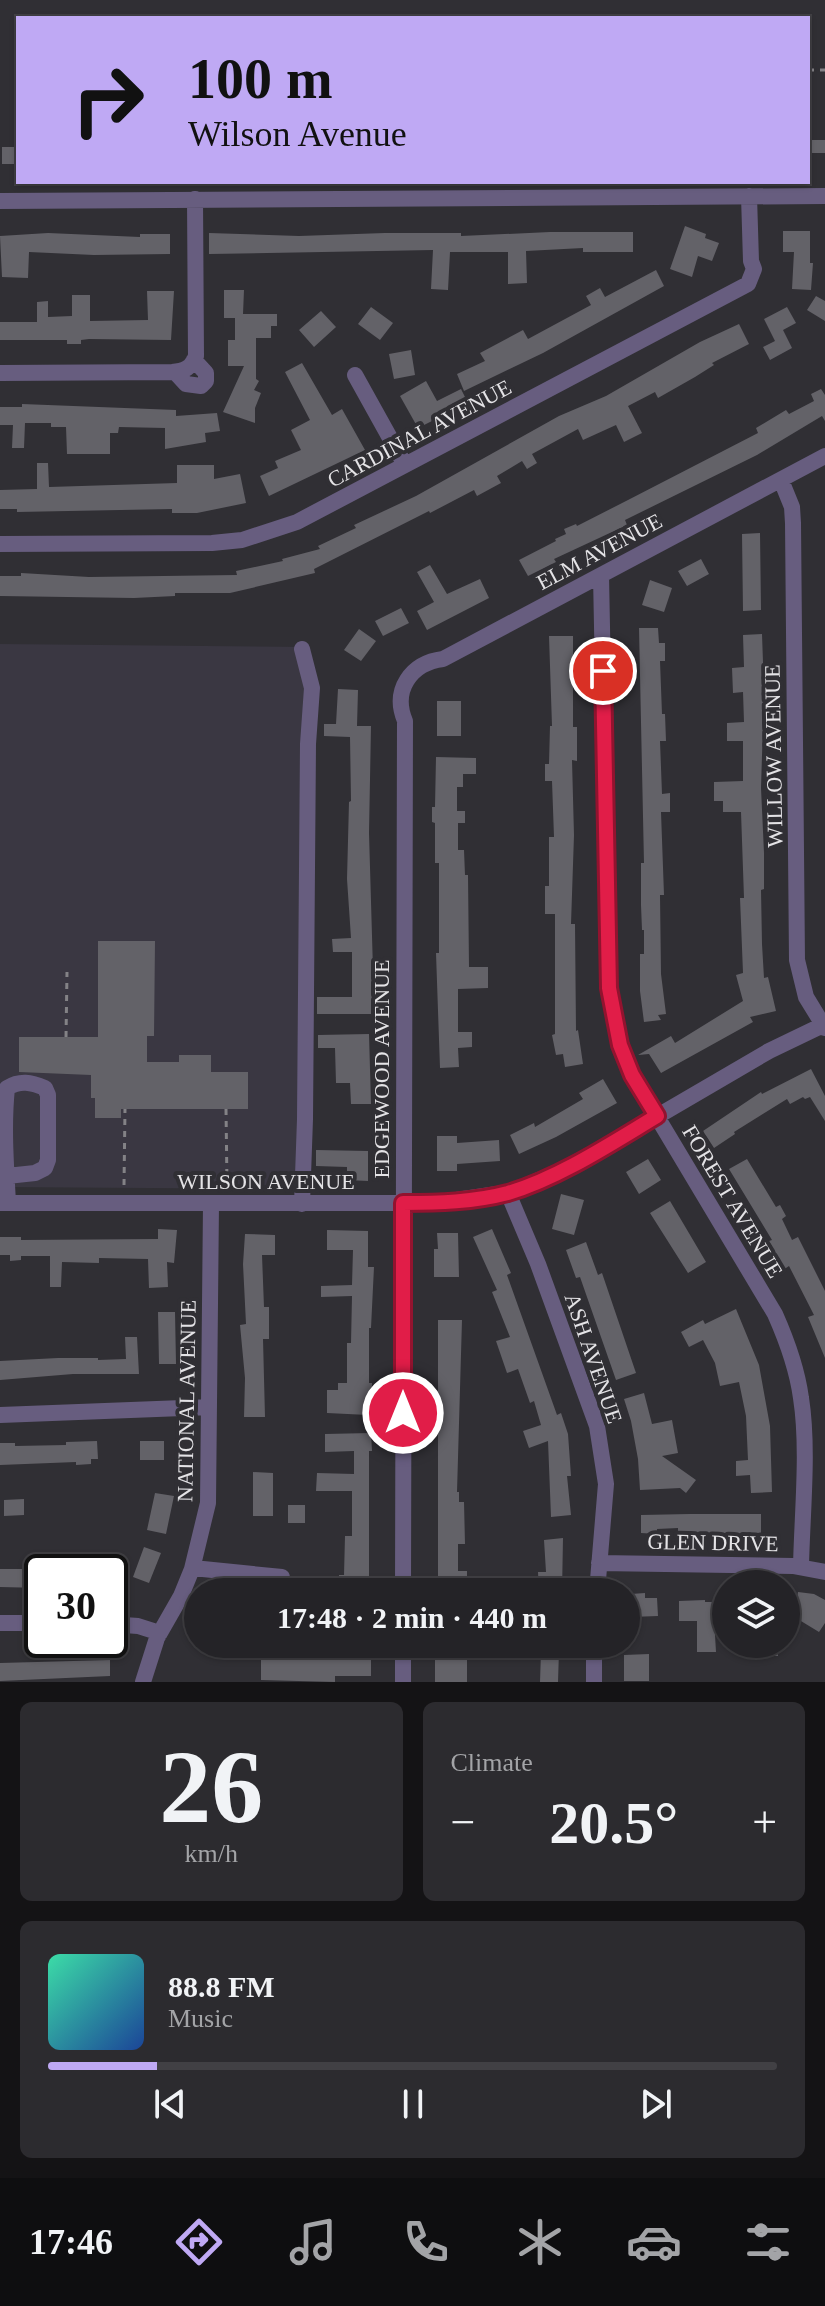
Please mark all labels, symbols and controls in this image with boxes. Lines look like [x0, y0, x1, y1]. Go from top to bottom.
icon: right [56, 48, 160, 152]
text: 100 m [188, 48, 333, 110]
text: Wilson Avenue [188, 114, 407, 154]
street label: CARDINAL AVENUE [323, 374, 515, 493]
street label: ELM AVENUE [532, 508, 666, 595]
pin [569, 637, 637, 705]
icon: arrive [581, 649, 625, 693]
street label: WILLOW AVENUE [759, 664, 788, 848]
street label: EDGEWOOD AVENUE [369, 960, 394, 1178]
street label: FOREST AVENUE [677, 1121, 788, 1282]
street label: WILSON AVENUE [177, 1169, 355, 1194]
street label: ASH AVENUE [560, 1290, 627, 1426]
street label: NATIONAL AVENUE [172, 1300, 201, 1502]
position arrow [361, 1371, 445, 1455]
street label: GLEN DRIVE [647, 1529, 779, 1556]
speed limit sign: 30 [24, 1554, 128, 1658]
map controls [712, 1570, 800, 1658]
button: layers [712, 1570, 800, 1658]
text: 17:48 · 2 min · 440 m [277, 1601, 547, 1634]
text: 26 [159, 1729, 263, 1844]
text: Climate [451, 1748, 533, 1777]
text: 20.5° [549, 1790, 678, 1856]
text: − [451, 1798, 475, 1847]
text: + [752, 1798, 777, 1847]
text: km/h [185, 1839, 238, 1868]
text: 88.8 FM [168, 1970, 275, 2003]
text: Music [168, 2004, 233, 2033]
icon: previous [148, 2082, 192, 2126]
icon: pause [391, 2082, 435, 2126]
icon: next [634, 2082, 678, 2126]
icon: directions [171, 2214, 227, 2270]
icon: music [285, 2214, 341, 2270]
icon: phone [398, 2214, 454, 2270]
icon: climate [512, 2214, 568, 2270]
icon: car [626, 2214, 682, 2270]
icon: filters [740, 2214, 796, 2270]
text: 17:46 [29, 2222, 113, 2262]

